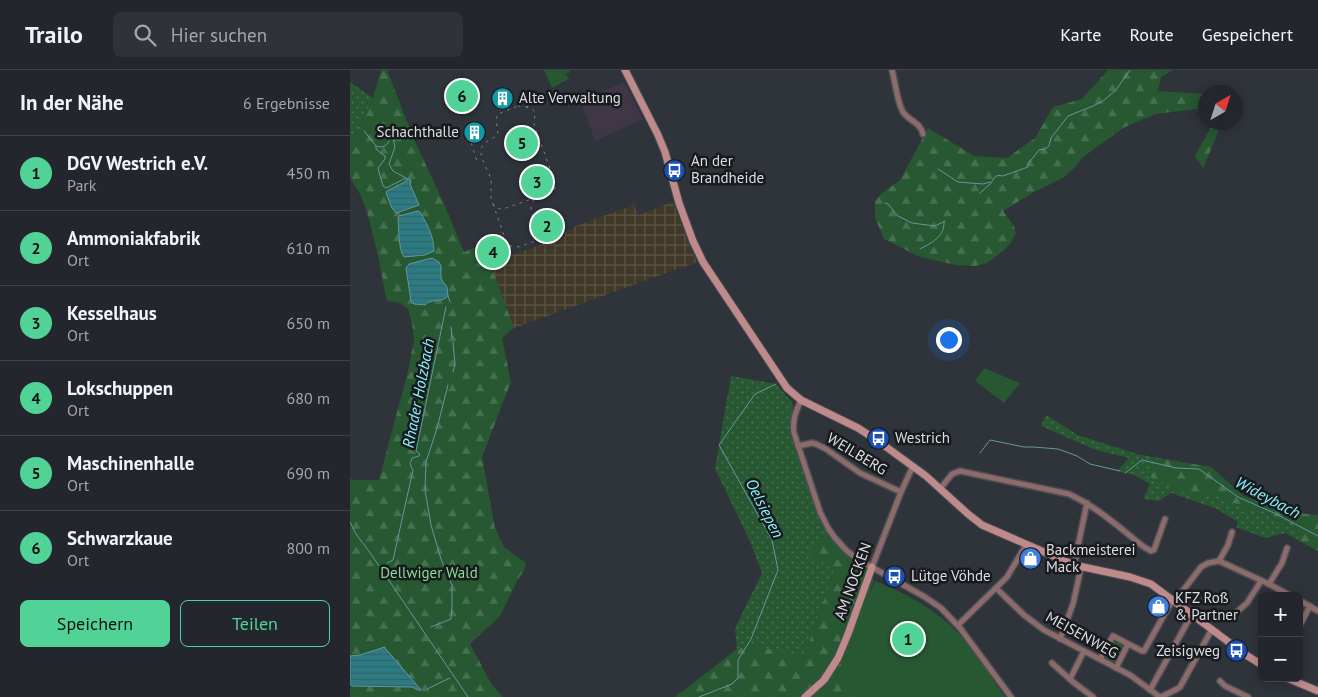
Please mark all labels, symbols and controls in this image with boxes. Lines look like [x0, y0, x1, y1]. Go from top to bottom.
search box [113, 12, 463, 57]
text: Trailo [25, 19, 83, 50]
icon: search [131, 21, 159, 49]
text: Hier suchen [171, 23, 267, 47]
text: Karte [1060, 23, 1101, 46]
text: Route [1129, 23, 1174, 46]
text: Gespeichert [1202, 23, 1293, 46]
pin: 6 [446, 77, 478, 115]
north arrow [1198, 85, 1243, 130]
building icon: Alte Verwaltung [491, 86, 515, 110]
place label: Alte Verwaltung [519, 88, 621, 107]
text: In der Nähe [20, 89, 124, 116]
text: 6 Ergebnisse [243, 93, 330, 113]
building icon: Schachthalle [463, 120, 487, 144]
place label: Schachthalle [377, 122, 459, 141]
pin: 5 [506, 124, 538, 162]
text: DGV Westrich e.V. [67, 151, 208, 175]
place label: An der Brandheide [691, 151, 764, 187]
bus stop icon: An der Brandheide [663, 158, 687, 182]
text: 1 [31, 163, 41, 183]
text: 450 m [287, 163, 330, 183]
pin: 3 [521, 163, 553, 201]
text: Park [67, 175, 96, 195]
pin: 2 [531, 207, 563, 245]
text: Ammoniakfabrik [67, 226, 200, 250]
pin: 4 [477, 233, 509, 271]
text: 2 [31, 238, 41, 258]
text: 610 m [287, 238, 330, 258]
text: Ort [67, 250, 89, 270]
text: Kesselhaus [67, 301, 157, 325]
text: 3 [31, 313, 41, 333]
text: 650 m [287, 313, 330, 333]
text: Ort [67, 325, 89, 345]
your location [936, 327, 962, 353]
water label: Rhader Holzbach [398, 337, 438, 449]
text: Lokschuppen [67, 376, 173, 400]
text: 4 [31, 388, 41, 408]
text: 680 m [287, 388, 330, 408]
text: Ort [67, 400, 89, 420]
bus stop icon: Westrich [867, 426, 891, 450]
street label: WEILBERG [824, 428, 891, 479]
place label: Westrich [895, 428, 950, 447]
text: Maschinenhalle [67, 451, 194, 475]
text: 5 [31, 463, 41, 483]
text: 690 m [287, 463, 330, 483]
water label: Wideybach [1232, 472, 1304, 522]
text: Ort [67, 475, 89, 495]
water label: Oelsiepen [742, 475, 788, 541]
text: Schwarzkaue [67, 526, 173, 550]
text: 6 [31, 538, 41, 558]
text: 800 m [287, 538, 330, 558]
street label: AM NOCKEN [830, 540, 875, 622]
place label: Backmeisterei Mack [1046, 540, 1136, 576]
shop icon: Backmeisterei Mack [1018, 547, 1042, 571]
text: Ort [67, 550, 89, 570]
park label: Dellwiger Wald [380, 563, 478, 582]
bus stop icon: Lütge Vöhde [883, 564, 907, 588]
place label: Lütge Vöhde [911, 566, 991, 585]
place label: KFZ Roß & Partner [1175, 588, 1238, 624]
map controls [1258, 592, 1303, 682]
button: + [1258, 592, 1303, 637]
shop icon: KFZ Roß & Partner [1147, 595, 1171, 619]
button: Speichern [20, 600, 170, 647]
button: Teilen [180, 600, 330, 647]
street label: MEISENWEG [1043, 607, 1122, 662]
pin: 1 [892, 620, 924, 658]
button: − [1258, 637, 1303, 682]
bus stop icon: Zeisigweg [1224, 639, 1248, 663]
place label: Zeisigweg [1156, 641, 1220, 660]

